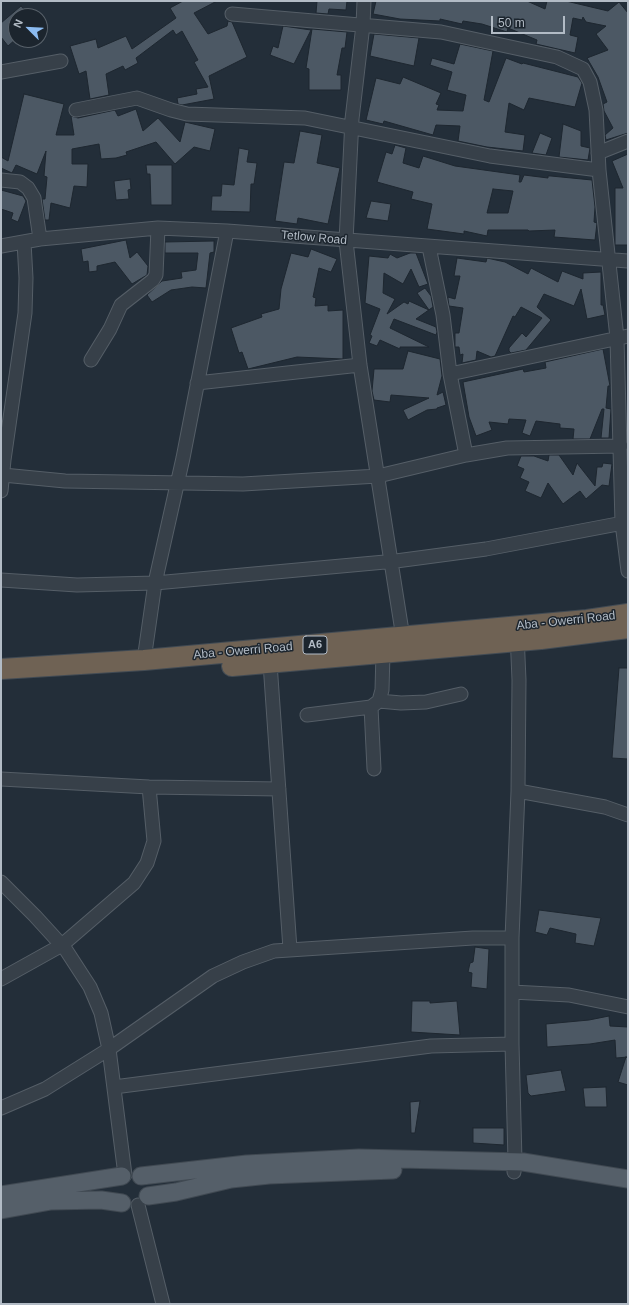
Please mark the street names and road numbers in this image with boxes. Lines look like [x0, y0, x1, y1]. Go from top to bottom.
street label: Tetlow Road [280, 228, 348, 248]
street label: Aba - Owerri Road [516, 609, 616, 633]
road number: A6 [303, 636, 327, 654]
street label: Aba - Owerri Road [193, 639, 293, 663]

